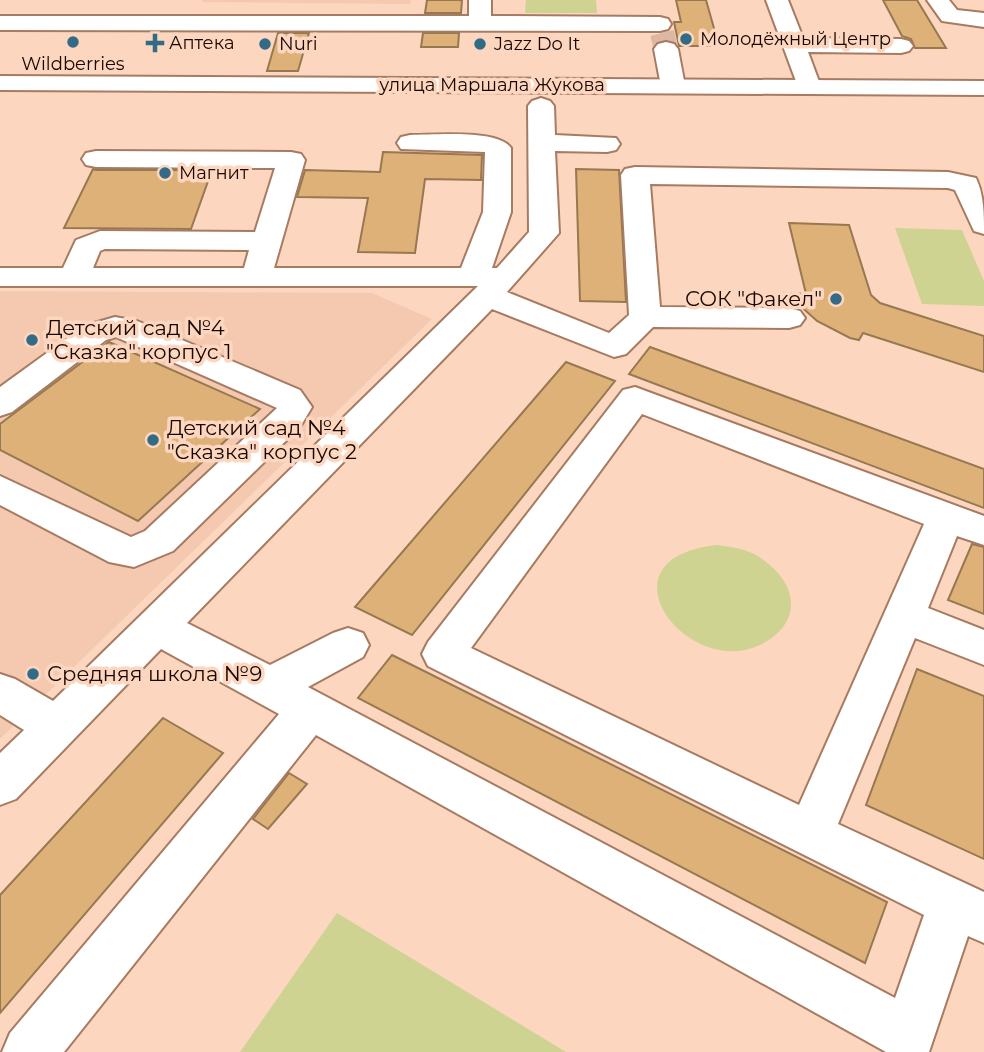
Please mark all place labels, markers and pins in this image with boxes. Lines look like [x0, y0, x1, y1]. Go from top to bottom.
place label: Молодёжный Центр [700, 28, 891, 50]
marker: Молодёжный Центр [678, 31, 694, 47]
place label: Аптека [169, 32, 235, 54]
place label: Nuri [279, 33, 318, 55]
place label: Jazz Do It [493, 33, 580, 55]
marker: Wildberries [65, 34, 81, 50]
marker: Аптека [147, 35, 163, 51]
marker: Nuri [257, 36, 273, 52]
marker: Jazz Do It [472, 36, 488, 52]
place label: Wildberries [21, 53, 125, 75]
place label: Магнит [179, 162, 249, 184]
marker: Магнит [157, 165, 173, 181]
place label: СОК "Факел" [685, 286, 822, 311]
marker: СОК "Факел" [828, 291, 844, 307]
place label: Детский сад №4 "Сказка" корпус 1 [46, 315, 232, 364]
marker: Детский сад №4 "Сказка" корпус 1 [24, 332, 40, 348]
place label: Детский сад №4 "Сказка" корпус 2 [167, 415, 357, 464]
marker: Детский сад №4 "Сказка" корпус 2 [145, 432, 161, 448]
place label: Средняя школа №9 [47, 661, 262, 686]
marker: Средняя школа №9 [25, 666, 41, 682]

